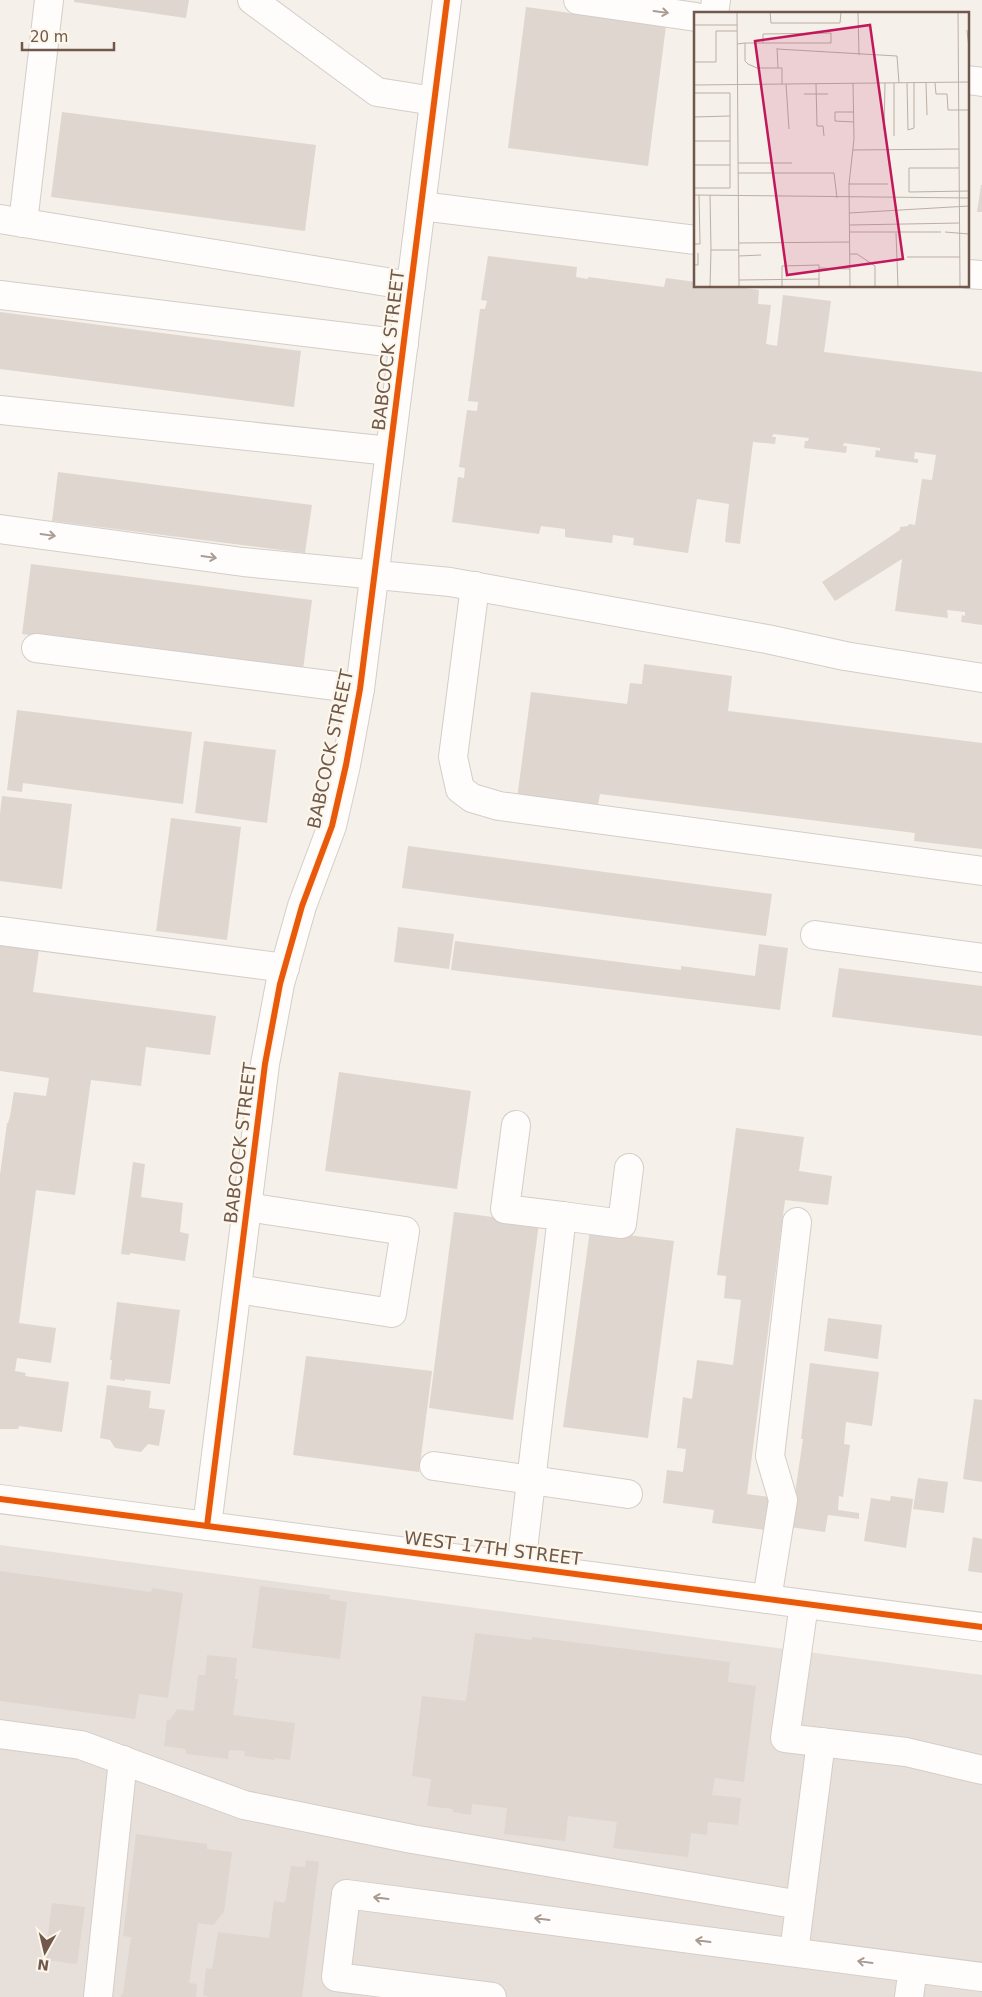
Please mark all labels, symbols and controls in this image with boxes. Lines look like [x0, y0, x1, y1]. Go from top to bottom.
one-way arrow [653, 7, 669, 17]
inset map [694, 12, 970, 288]
scale bar [22, 20, 115, 52]
text: 20 m [30, 28, 68, 46]
street label: BABCOCK STREET [368, 267, 408, 432]
one-way arrow [40, 530, 56, 540]
one-way arrow [201, 552, 217, 562]
street label: BABCOCK STREET [303, 667, 357, 831]
street label: BABCOCK STREET [220, 1060, 260, 1225]
street label: WEST 17TH STREET [403, 1527, 584, 1569]
one-way arrow [374, 1893, 390, 1903]
one-way arrow [535, 1914, 551, 1924]
north arrow [20, 1927, 70, 1977]
one-way arrow [696, 1935, 712, 1945]
text: N [36, 1956, 50, 1974]
one-way arrow [857, 1957, 873, 1967]

